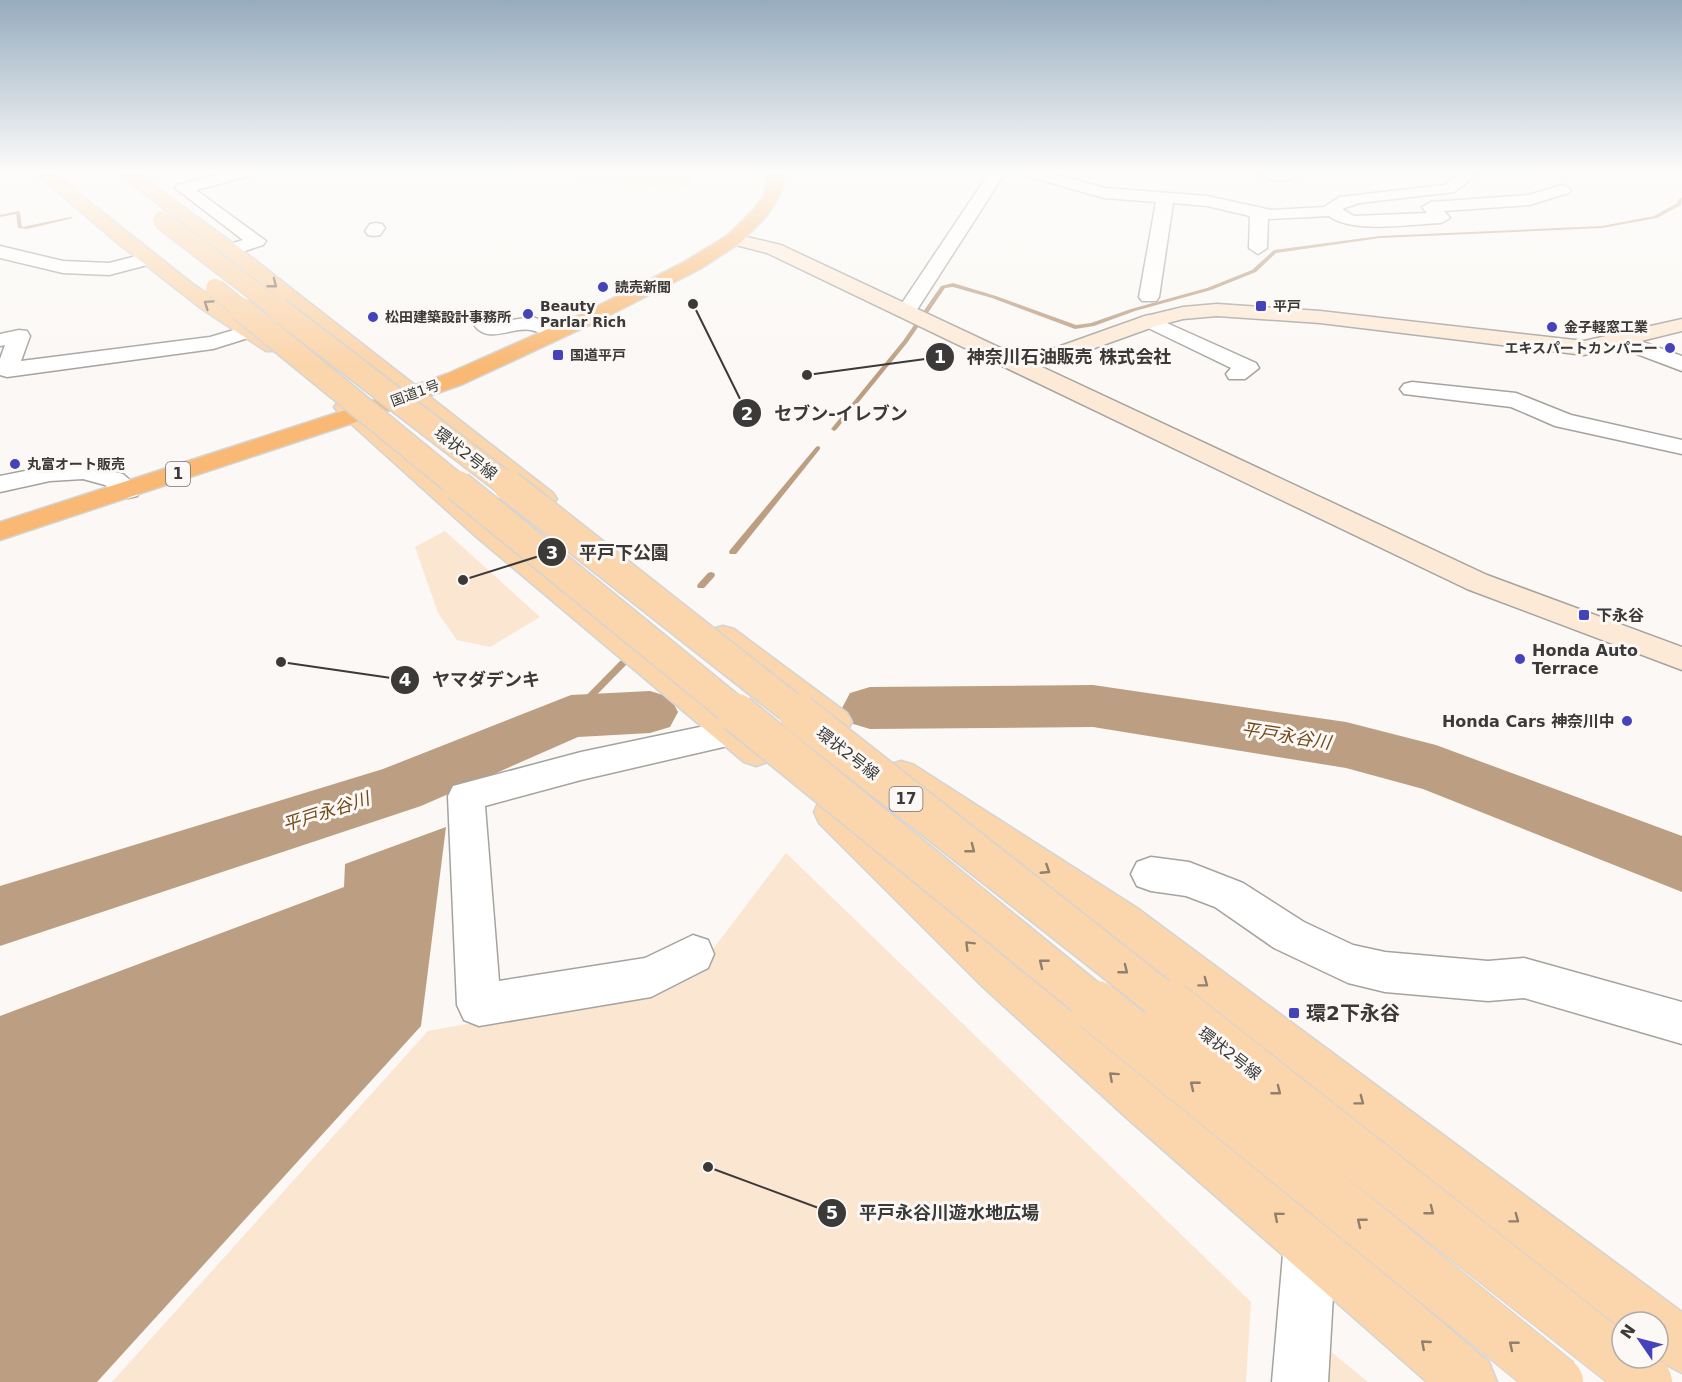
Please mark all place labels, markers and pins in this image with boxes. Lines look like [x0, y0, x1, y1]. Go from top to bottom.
place label: 読売新聞 [615, 279, 671, 295]
marker: 読売新聞 [596, 280, 610, 294]
place label: Beauty Parlar Rich [540, 298, 626, 330]
place label: 平戸 [1273, 298, 1301, 314]
marker: 平戸 [1254, 299, 1268, 313]
marker: Beauty Parlar Rich [521, 307, 535, 321]
place label: 松田建築設計事務所 [385, 309, 511, 325]
marker: 松田建築設計事務所 [366, 310, 380, 324]
place label: 金子軽窓工業 [1564, 319, 1648, 335]
marker: 金子軽窓工業 [1545, 320, 1559, 334]
callout: 神奈川石油販売 株式会社 [925, 339, 1183, 375]
place label: エキスパートカンパニー [1504, 340, 1658, 356]
marker: エキスパートカンパニー [1663, 341, 1677, 355]
place label: 国道平戸 [570, 347, 626, 363]
marker: 国道平戸 [551, 348, 565, 362]
callout: セブン-イレブン [732, 395, 920, 431]
place label: 丸富オート販売 [27, 456, 125, 472]
marker: 丸富オート販売 [8, 457, 22, 471]
callout: 平戸下公園 [537, 534, 681, 570]
place label: 下永谷 [1596, 606, 1644, 625]
marker: 下永谷 [1577, 608, 1591, 622]
place label: Honda Auto Terrace [1532, 641, 1638, 678]
marker: Honda Auto Terrace [1513, 652, 1527, 666]
callout: ヤマダデンキ [390, 662, 552, 698]
place label: Honda Cars 神奈川中 [1442, 712, 1615, 731]
marker: Honda Cars 神奈川中 [1620, 714, 1634, 728]
place label: 環2下永谷 [1306, 1001, 1400, 1025]
marker: 環2下永谷 [1287, 1006, 1301, 1020]
callout: 平戸永谷川遊水地広場 [817, 1195, 1051, 1231]

